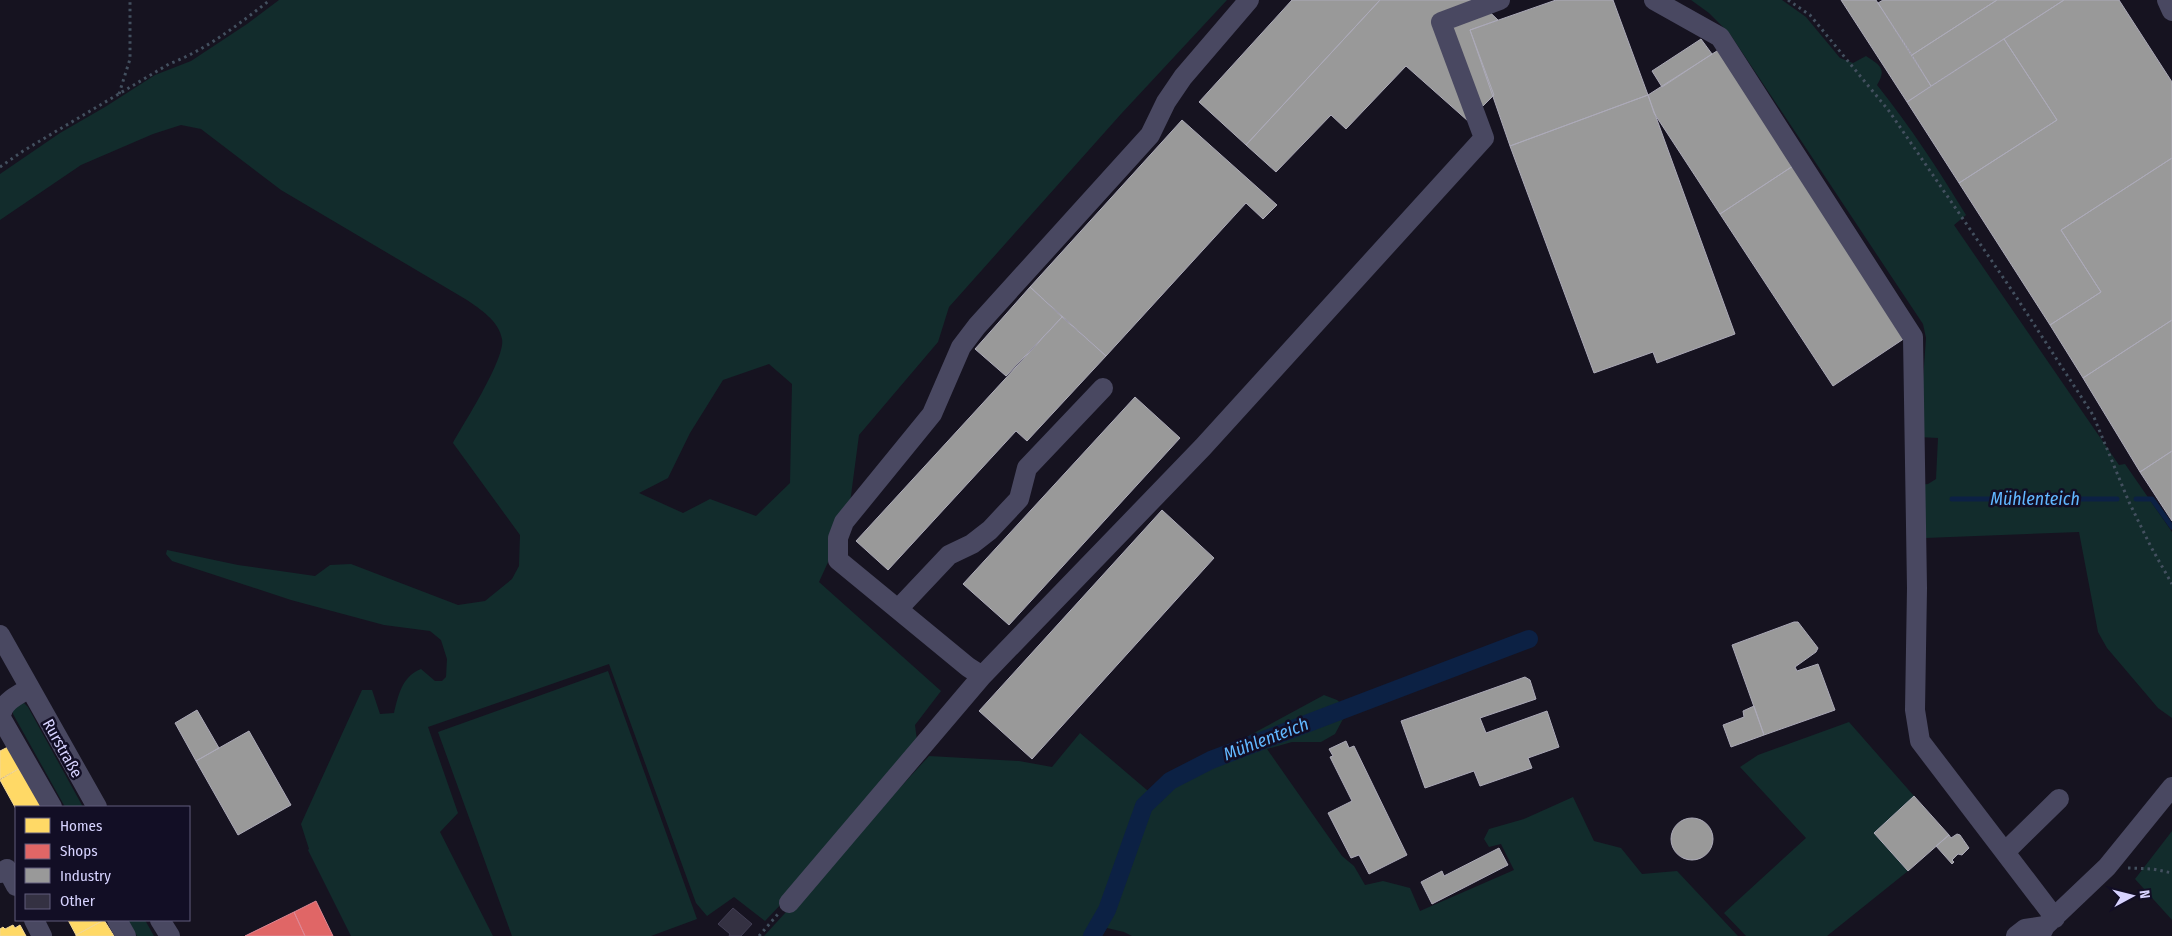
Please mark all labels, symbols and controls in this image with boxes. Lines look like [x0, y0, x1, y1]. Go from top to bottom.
water label: Mühlenteich [1990, 488, 2080, 510]
water label: Mühlenteich [1220, 713, 1312, 765]
street label: Rurstraße [39, 716, 86, 781]
legend [15, 806, 190, 921]
text: Homes [60, 817, 102, 835]
text: Shops [60, 842, 98, 860]
text: Industry [60, 867, 111, 885]
north arrow [2107, 871, 2157, 921]
text: N [2135, 889, 2153, 900]
text: Other [60, 892, 96, 910]

